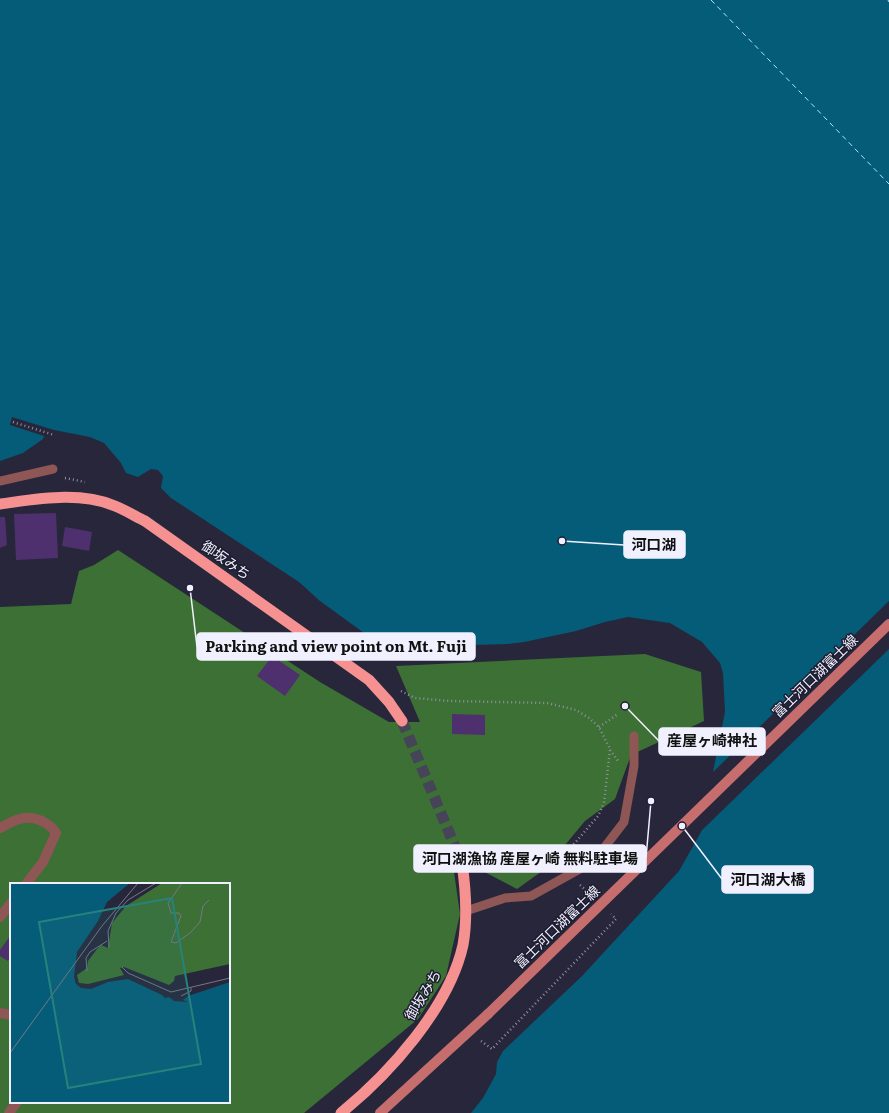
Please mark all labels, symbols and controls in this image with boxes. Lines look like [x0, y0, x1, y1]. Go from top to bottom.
callout: 河口湖 [624, 531, 685, 558]
text: 河口湖 [631, 532, 677, 555]
street label: 御坂みち [198, 535, 255, 583]
street label: 富士河口湖富士線 [767, 629, 862, 721]
callout: Parking and view point on Mt. Fuji [197, 633, 475, 660]
text: Parking and view point on Mt. Fuji [205, 634, 467, 657]
callout: 産屋ヶ崎神社 [659, 728, 765, 755]
text: 産屋ヶ崎神社 [667, 728, 757, 751]
callout: 河口湖漁協 産屋ヶ崎 無料駐車場 [414, 845, 646, 872]
text: 河口湖漁協 産屋ヶ崎 無料駐車場 [422, 846, 638, 869]
callout: 河口湖大橋 [722, 866, 813, 893]
text: 河口湖大橋 [730, 867, 806, 890]
street label: 富士河口湖富士線 [509, 880, 604, 972]
inset map [10, 883, 230, 1103]
street label: 御坂みち [399, 965, 445, 1024]

